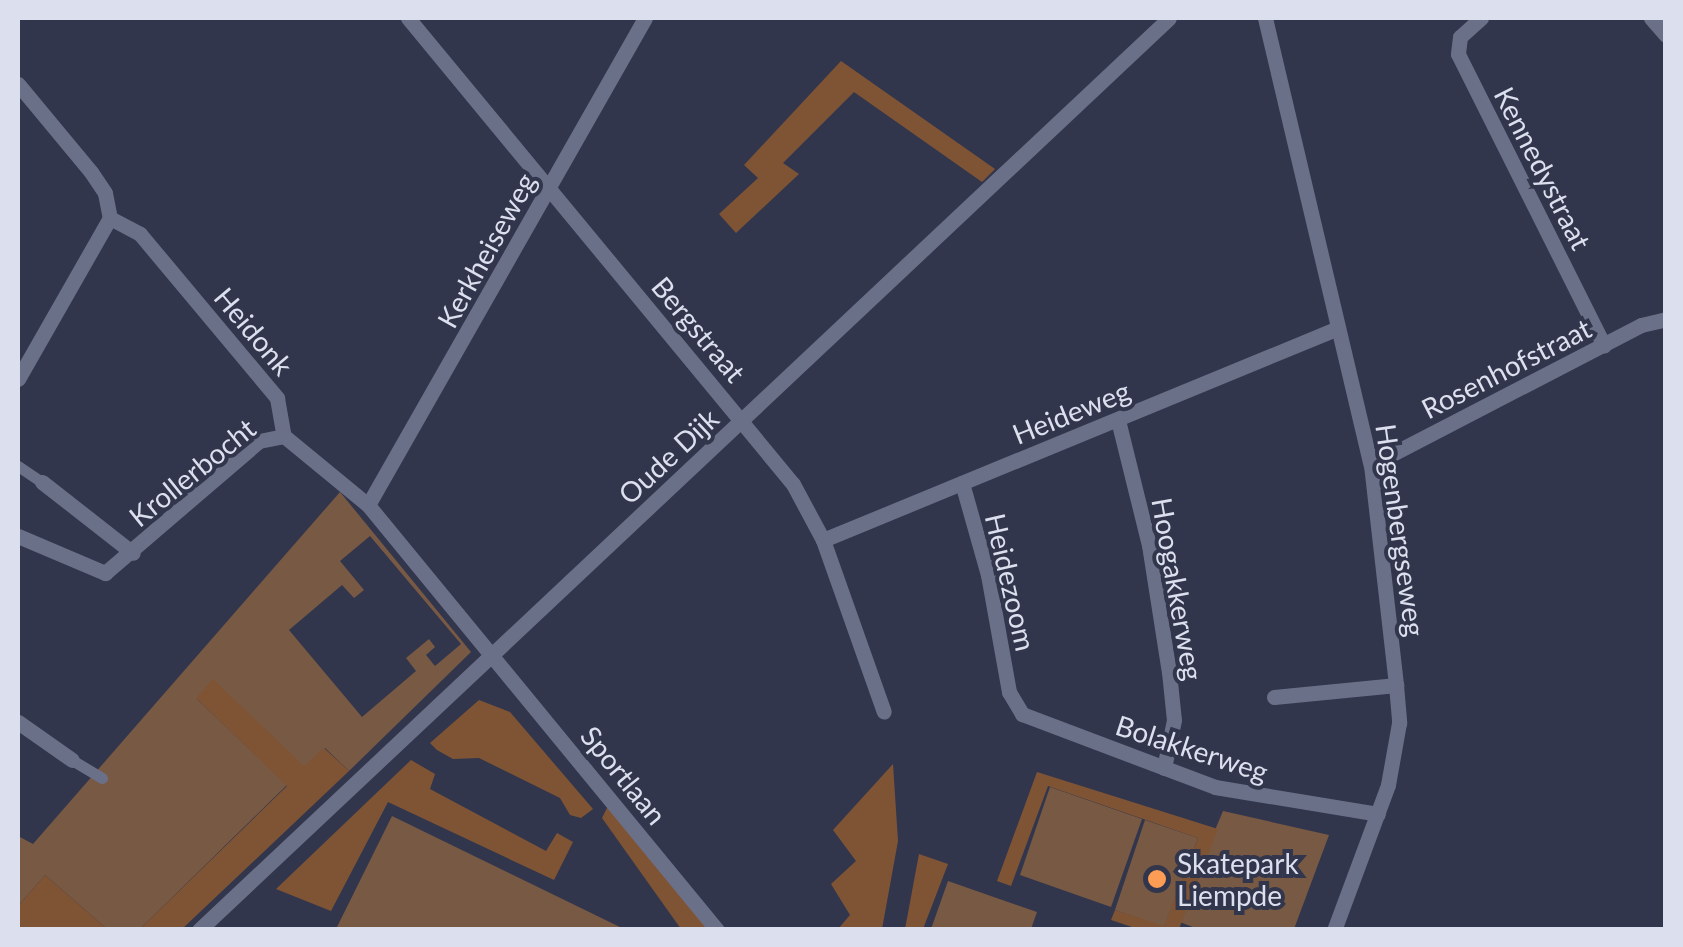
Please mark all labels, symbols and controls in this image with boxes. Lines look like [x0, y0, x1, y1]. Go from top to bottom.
street label: Kennedystraat [1488, 81, 1598, 255]
street label: Kerkheiseweg [430, 167, 542, 333]
street label: Bergstraat [645, 270, 753, 388]
street label: Heidonk [208, 280, 300, 382]
street label: Rosenhofstraat [1416, 311, 1596, 425]
street label: Heideweg [1007, 373, 1135, 451]
street label: Oude Dijk [611, 401, 725, 511]
street label: Krollerbocht [122, 411, 262, 533]
street label: Hogenbergseweg [1369, 422, 1433, 638]
street label: Hoogakkerweg [1145, 495, 1211, 683]
street label: Heidezoom [979, 510, 1043, 654]
street label: Bolakkerweg [1112, 708, 1272, 788]
street label: Sportlaan [574, 719, 674, 831]
place label: Skatepark Liempde [1177, 846, 1299, 912]
marker: Skatepark Liempde [1146, 868, 1168, 890]

